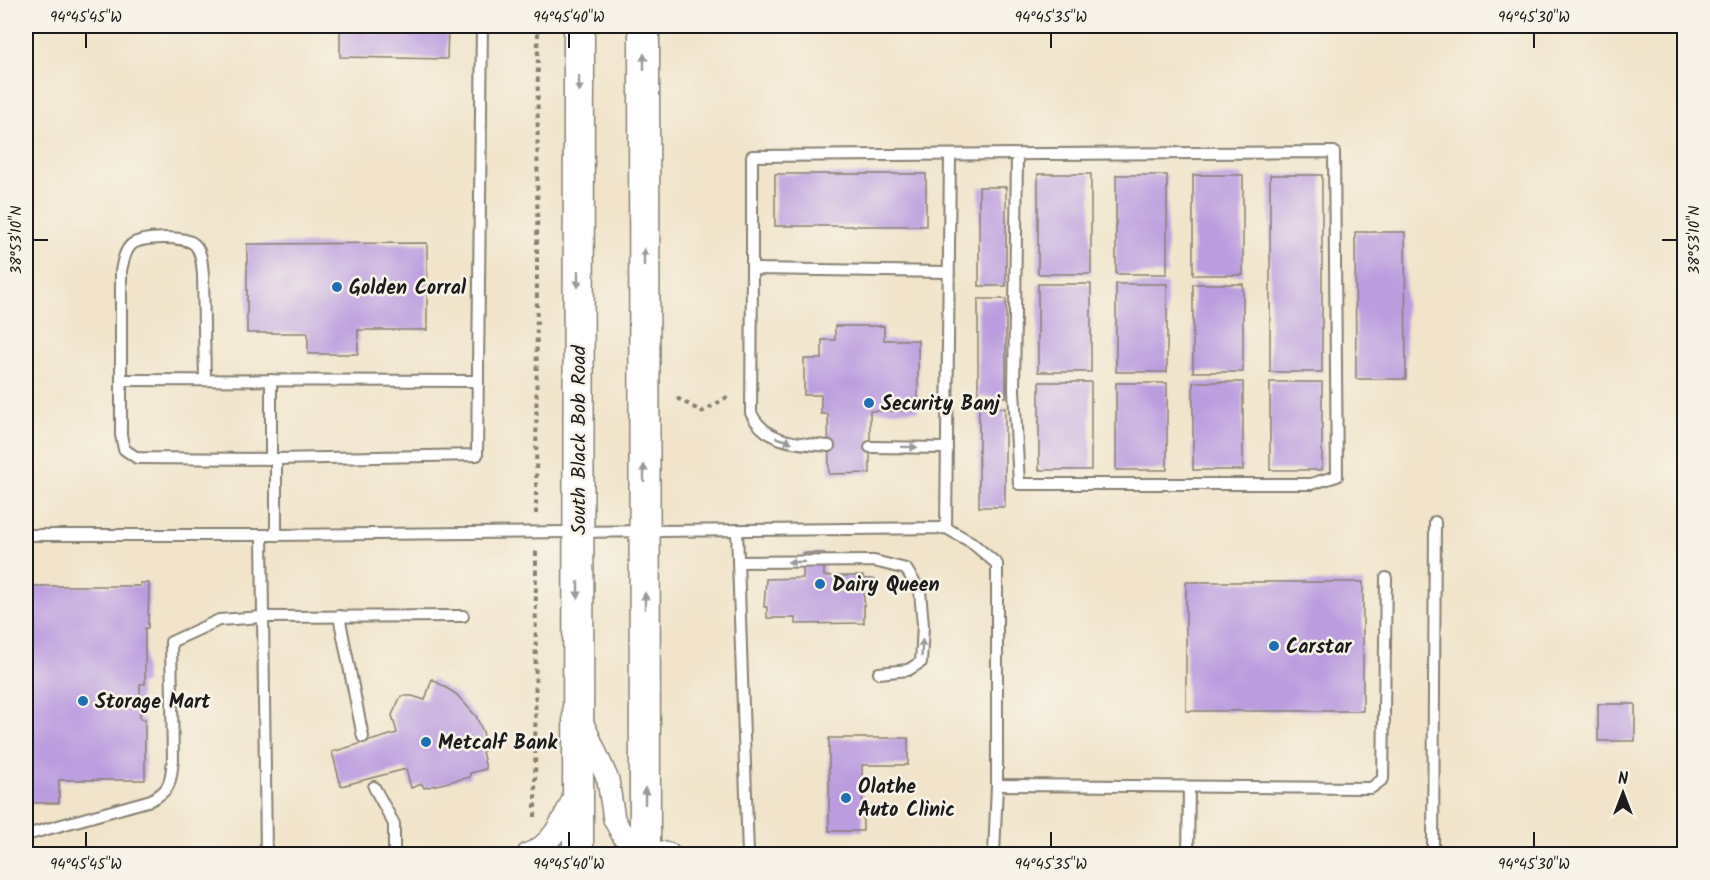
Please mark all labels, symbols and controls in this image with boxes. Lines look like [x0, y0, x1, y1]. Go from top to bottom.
text: 94°45'45"W [50, 6, 122, 30]
text: 94°45'40"W [533, 6, 605, 30]
text: 94°45'35"W [1015, 6, 1088, 30]
text: 94°45'30"W [1498, 6, 1570, 30]
one-way arrow [639, 53, 649, 72]
one-way arrow [574, 74, 584, 93]
text: 38°53'10"N [5, 206, 29, 274]
text: 38°53'10"N [1683, 206, 1707, 274]
one-way arrow [639, 248, 649, 267]
one-way arrow [573, 269, 583, 288]
place label: Golden Corral [349, 273, 467, 305]
marker: Golden Corral [330, 280, 344, 294]
street label: South Black Bob Road [564, 344, 596, 535]
place label: Security Banj [881, 389, 1002, 421]
marker: Security Banj [862, 396, 876, 410]
one-way arrow [775, 436, 793, 445]
one-way arrow [899, 442, 918, 452]
one-way arrow [640, 464, 649, 483]
one-way arrow [786, 557, 805, 567]
place label: Dairy Queen [832, 570, 940, 602]
marker: Dairy Queen [813, 577, 827, 591]
one-way arrow [573, 581, 583, 600]
one-way arrow [640, 592, 650, 611]
place label: Carstar [1286, 632, 1352, 664]
one-way arrow [917, 639, 926, 658]
marker: Carstar [1267, 639, 1281, 653]
place label: Storage Mart [95, 687, 211, 719]
marker: Storage Mart [76, 694, 90, 708]
place label: Metcalf Bank [438, 728, 558, 760]
marker: Metcalf Bank [419, 735, 433, 749]
north arrow [1593, 763, 1653, 823]
text: N [1618, 767, 1628, 792]
place label: Olathe Auto Clinic [858, 772, 955, 827]
one-way arrow [640, 787, 650, 806]
marker: Olathe Auto Clinic [839, 791, 853, 805]
text: 94°45'45"W [50, 853, 122, 877]
text: 94°45'40"W [533, 853, 605, 877]
text: 94°45'35"W [1015, 853, 1088, 877]
text: 94°45'30"W [1498, 853, 1570, 877]

